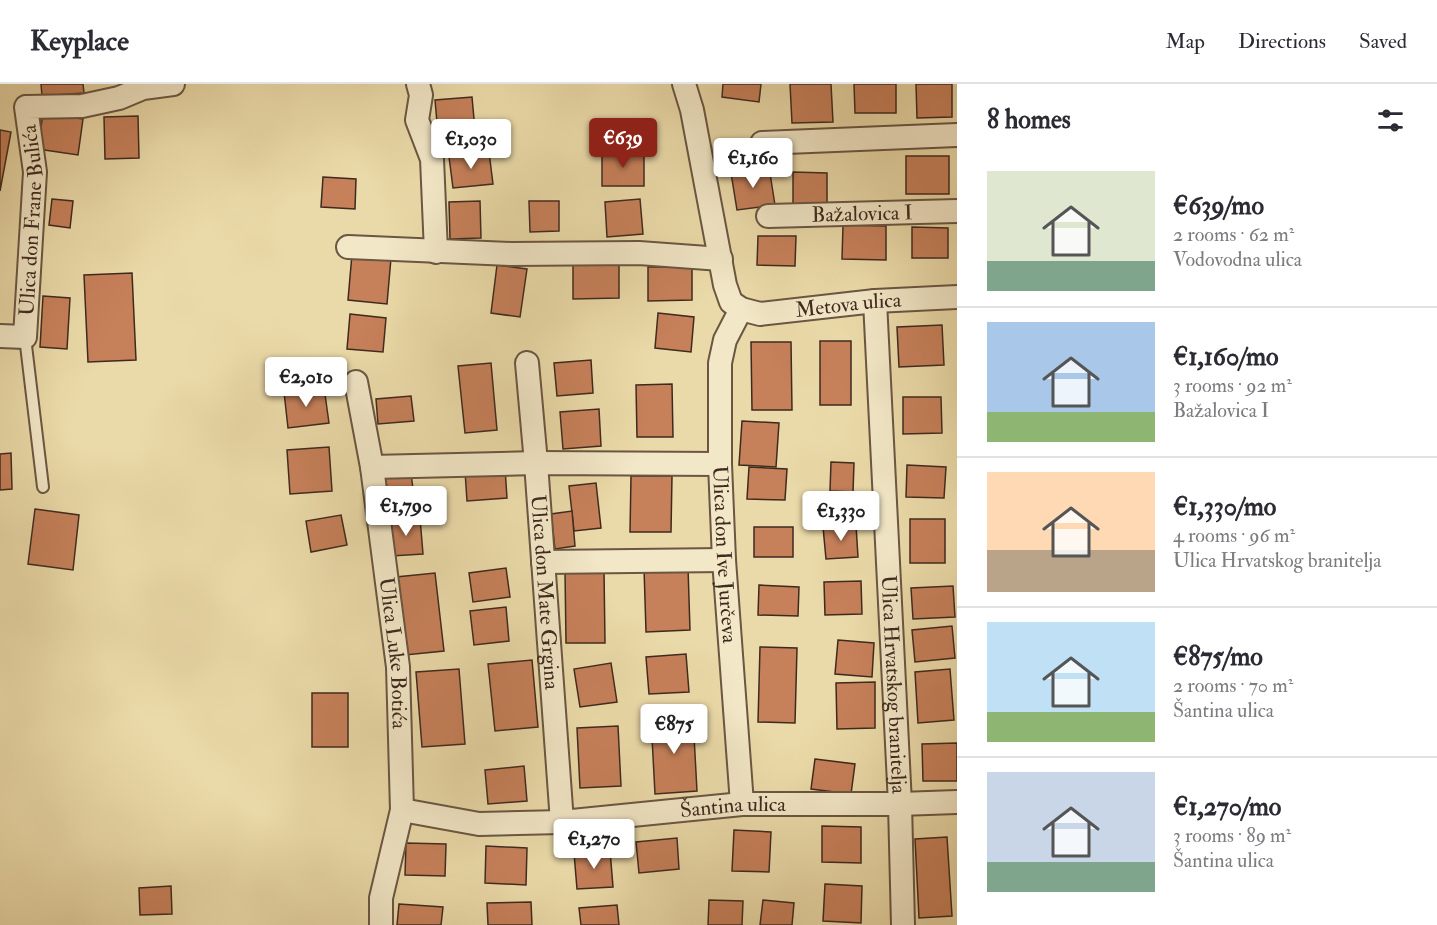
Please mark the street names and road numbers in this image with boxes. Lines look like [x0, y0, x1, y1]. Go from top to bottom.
street label: Ulica don Frane Bulića [13, 123, 49, 317]
street label: Bažalovica I [811, 199, 913, 228]
street label: Metova ulica [794, 286, 902, 323]
street label: Ulica don Ive Jurčeva [707, 465, 744, 644]
street label: Ulica don Mate Grgina [525, 494, 566, 691]
street label: Ulica Hrvatskog branitelja [875, 574, 913, 795]
street label: Ulica Luke Botića [373, 576, 413, 730]
street label: Šantina ulica [679, 790, 786, 824]

